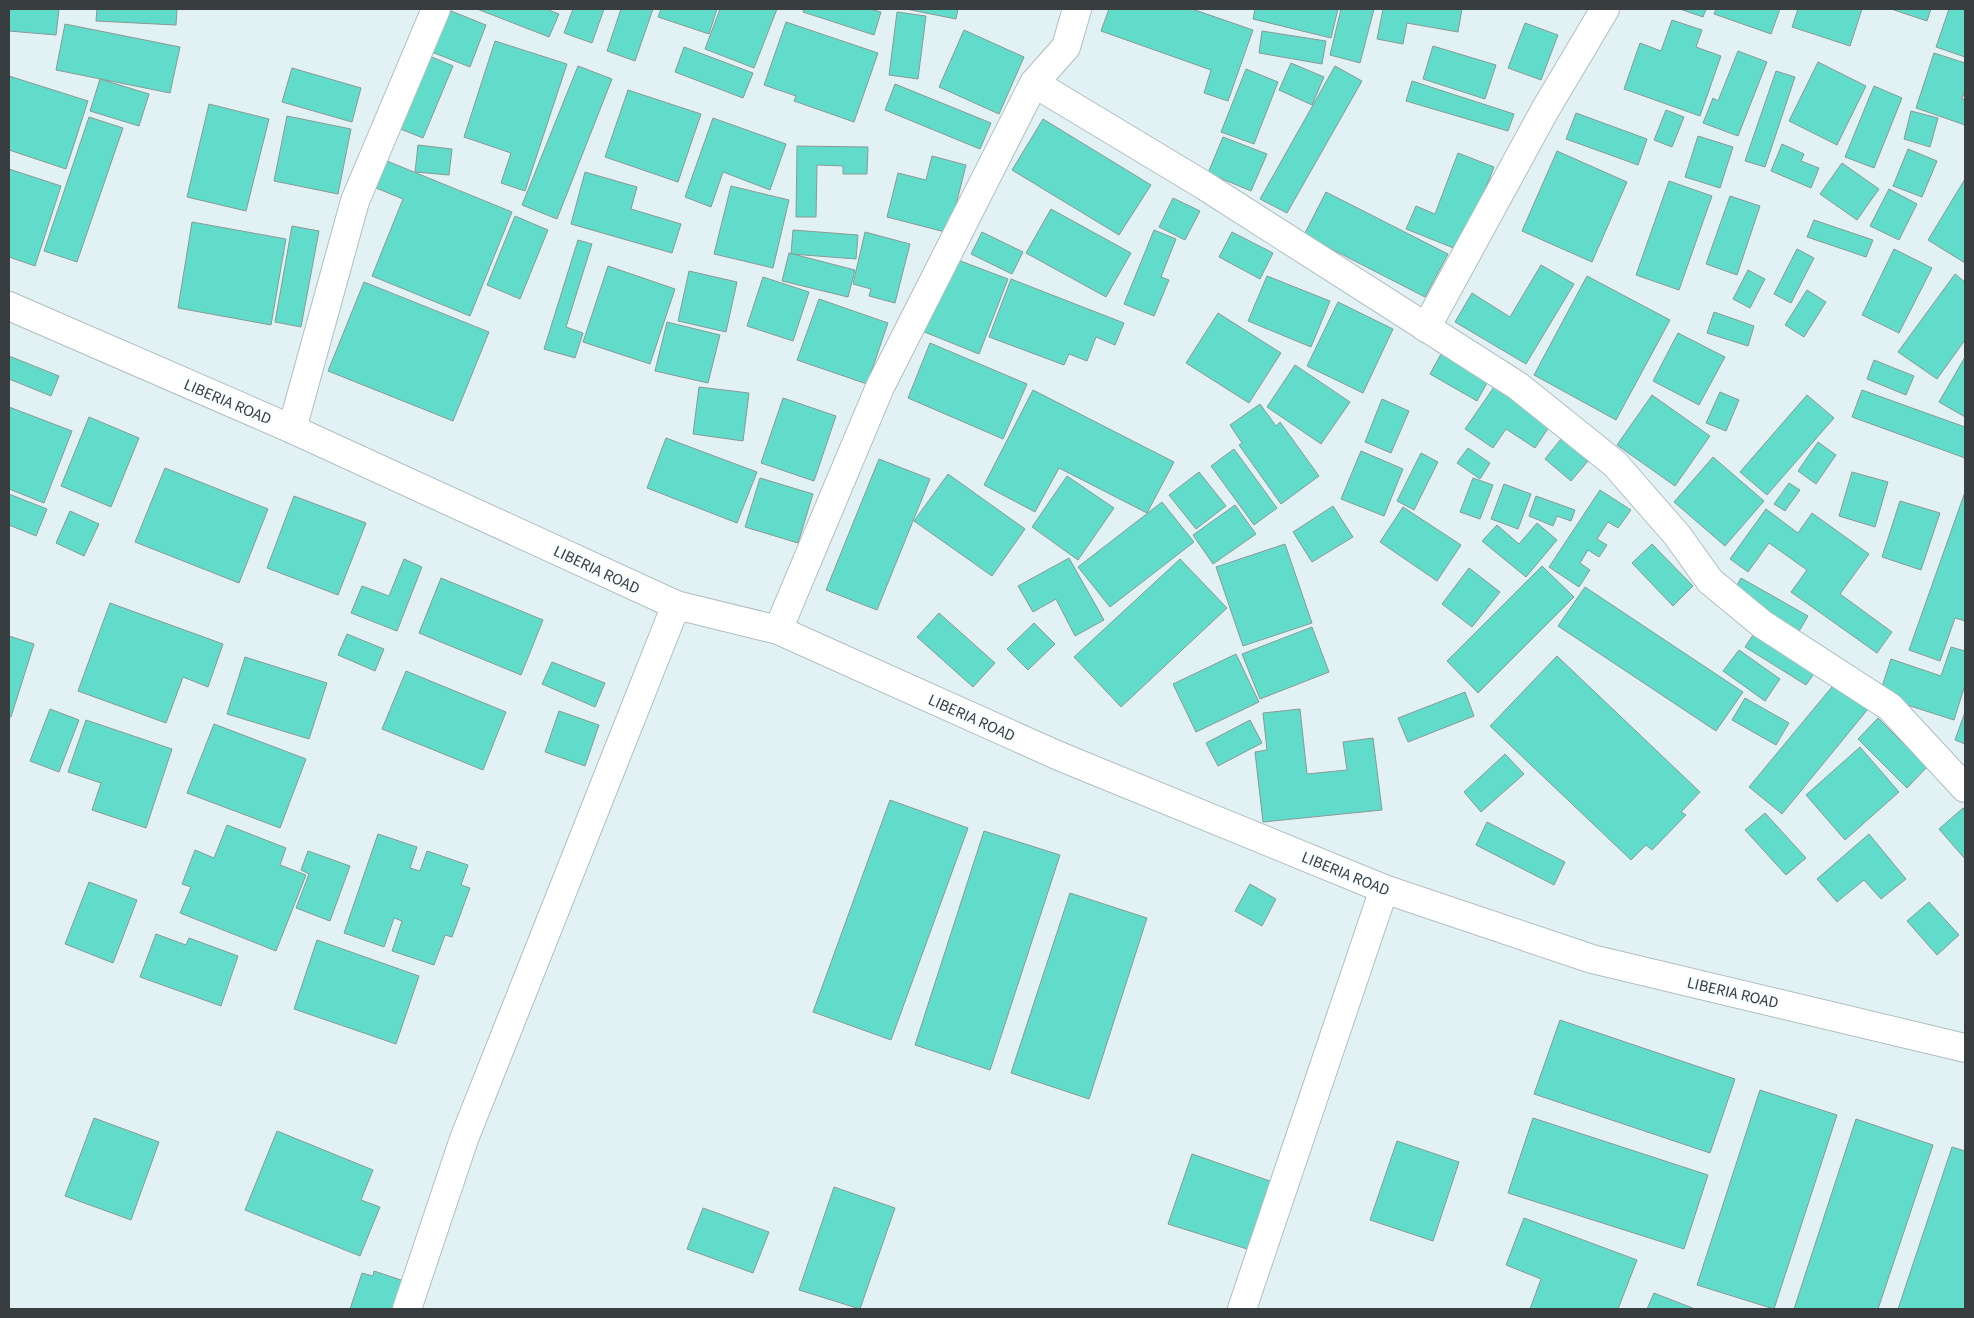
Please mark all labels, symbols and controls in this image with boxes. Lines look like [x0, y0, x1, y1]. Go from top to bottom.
street label: LIBERIA ROAD [180, 374, 275, 430]
street label: LIBERIA ROAD [550, 540, 644, 600]
street label: LIBERIA ROAD [925, 689, 1019, 747]
street label: LIBERIA ROAD [1298, 846, 1393, 902]
street label: LIBERIA ROAD [1685, 972, 1781, 1014]

